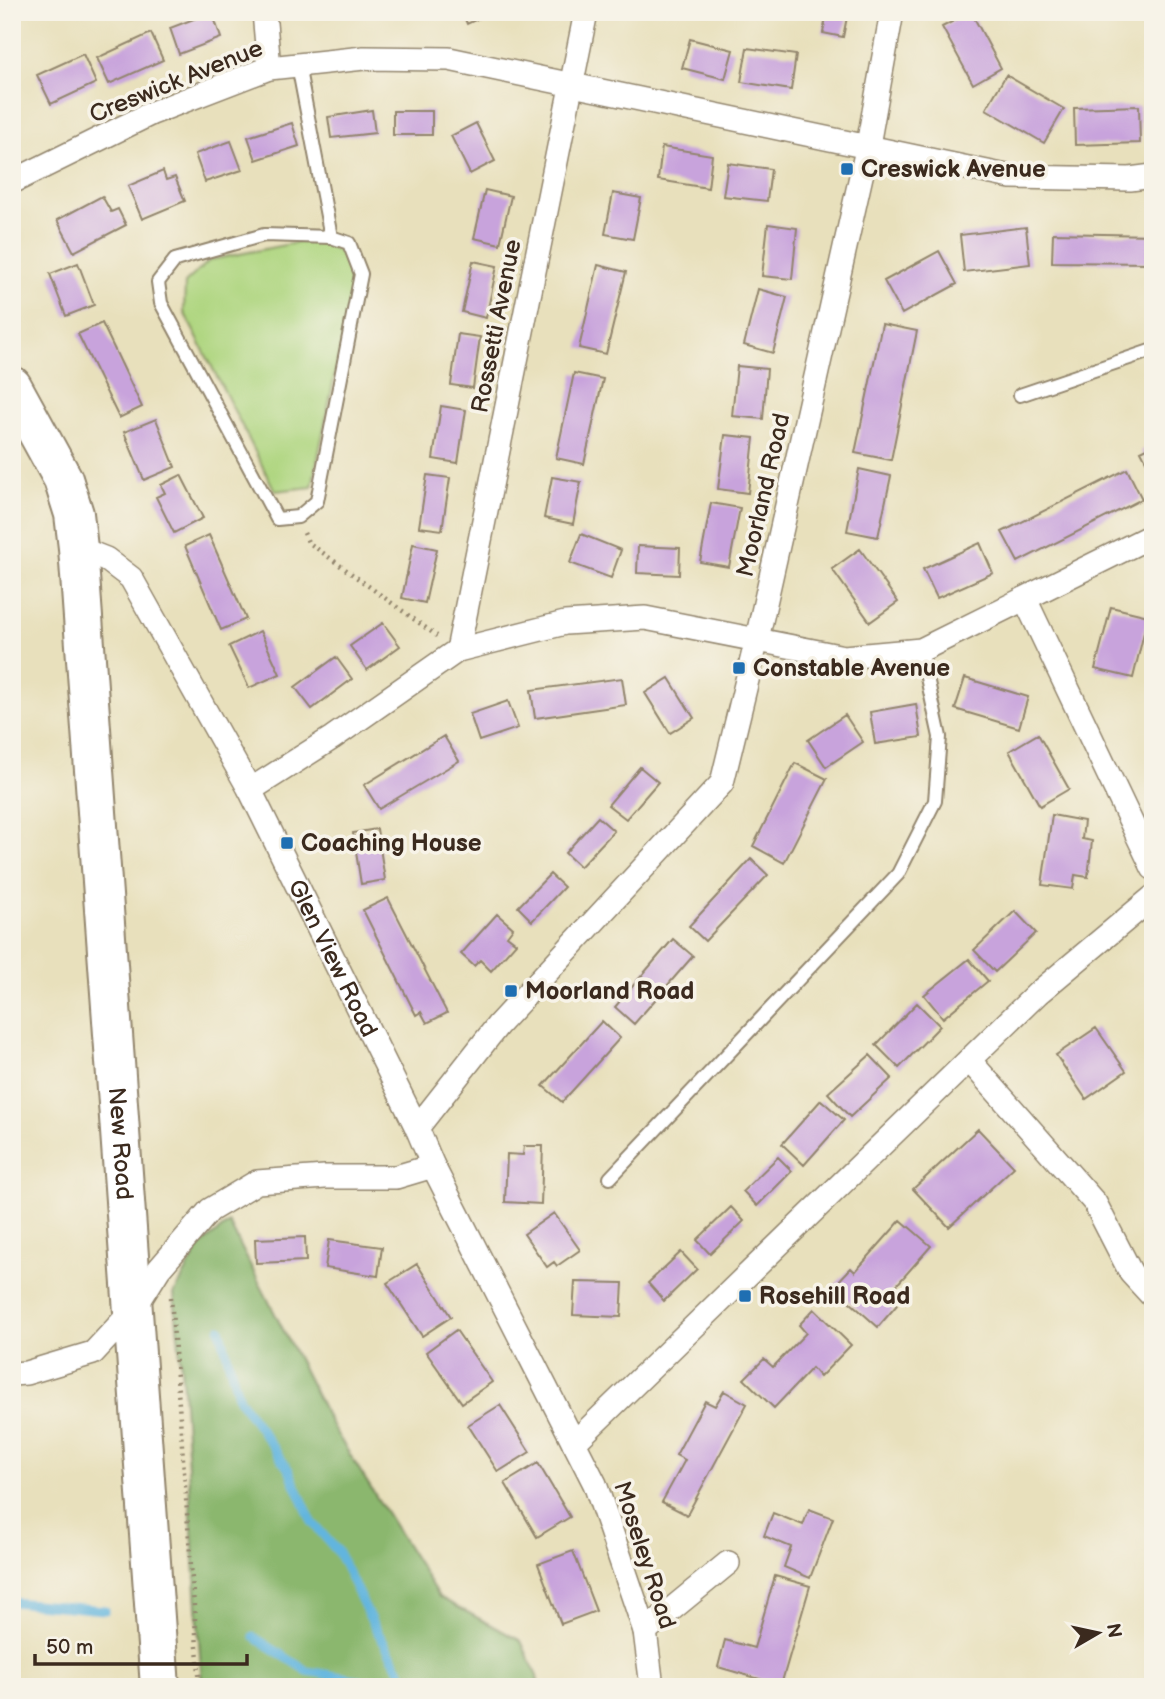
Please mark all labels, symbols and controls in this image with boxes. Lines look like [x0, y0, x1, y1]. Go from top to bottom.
street label: Creswick Avenue [85, 33, 267, 129]
place label: Creswick Avenue [861, 155, 1046, 184]
marker: Creswick Avenue [839, 161, 855, 177]
street label: Rossetti Avenue [465, 237, 528, 415]
street label: Moorland Road [731, 410, 796, 580]
place label: Constable Avenue [753, 654, 950, 683]
marker: Constable Avenue [731, 660, 747, 676]
place label: Coaching House [301, 829, 482, 858]
marker: Coaching House [279, 835, 295, 851]
street label: Glen View Road [281, 875, 384, 1042]
place label: Moorland Road [525, 977, 694, 1006]
marker: Moorland Road [503, 983, 519, 999]
street label: New Road [102, 1086, 139, 1201]
place label: Rosehill Road [759, 1282, 910, 1311]
marker: Rosehill Road [737, 1288, 753, 1304]
street label: Moseley Road [607, 1478, 682, 1633]
north arrow [1064, 1598, 1134, 1668]
scale bar [35, 1622, 247, 1666]
text: N [1101, 1622, 1126, 1639]
text: 50 m [46, 1635, 93, 1660]

